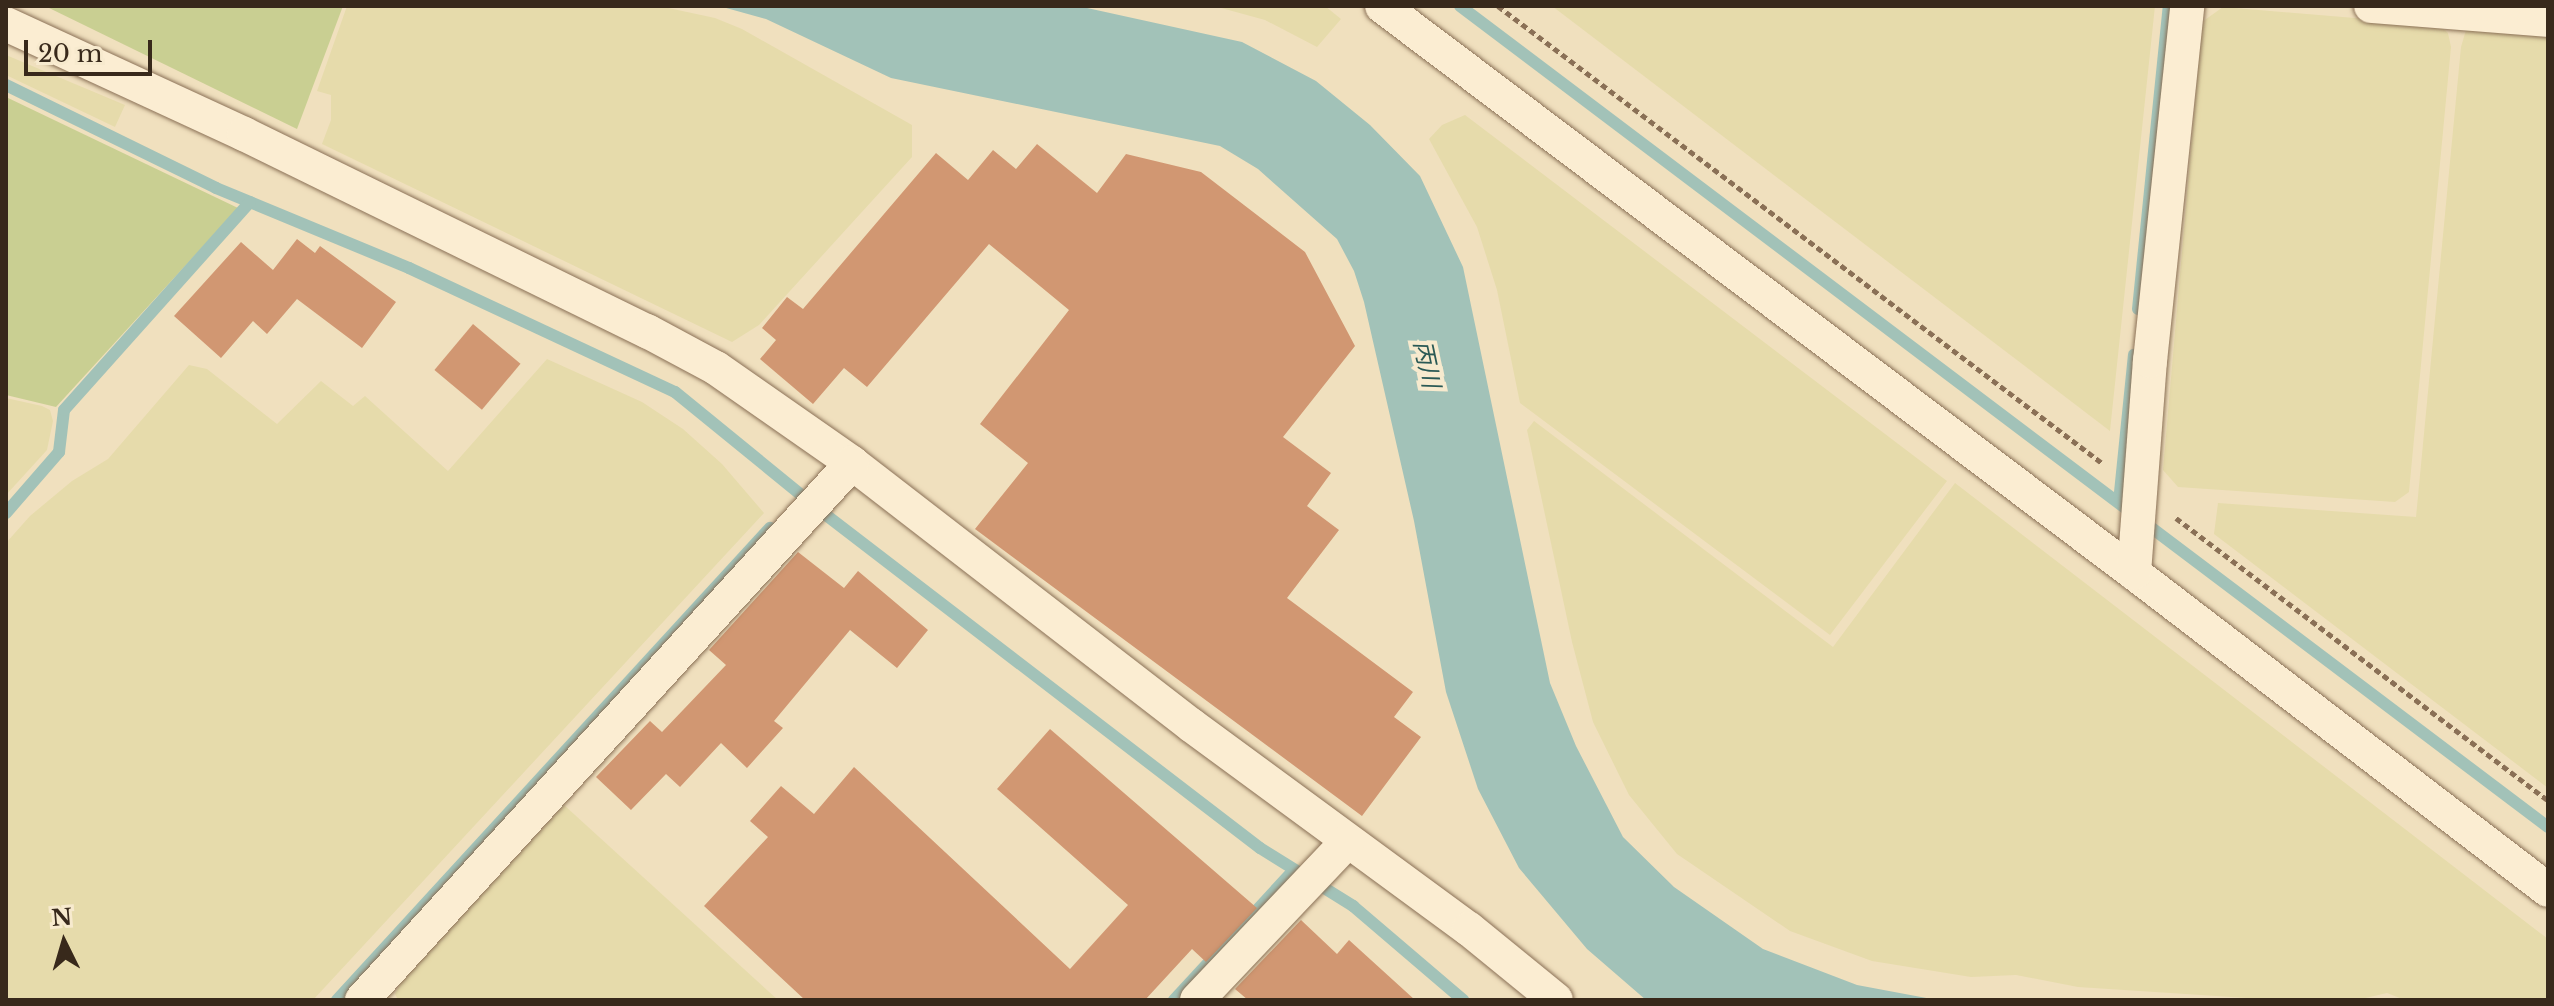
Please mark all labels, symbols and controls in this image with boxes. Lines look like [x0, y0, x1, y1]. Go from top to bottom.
scale bar [28, 24, 156, 74]
text: 20 m [38, 39, 103, 68]
water label: 丙川 [1408, 338, 1446, 390]
north arrow [24, 902, 104, 982]
text: N [50, 903, 73, 932]

